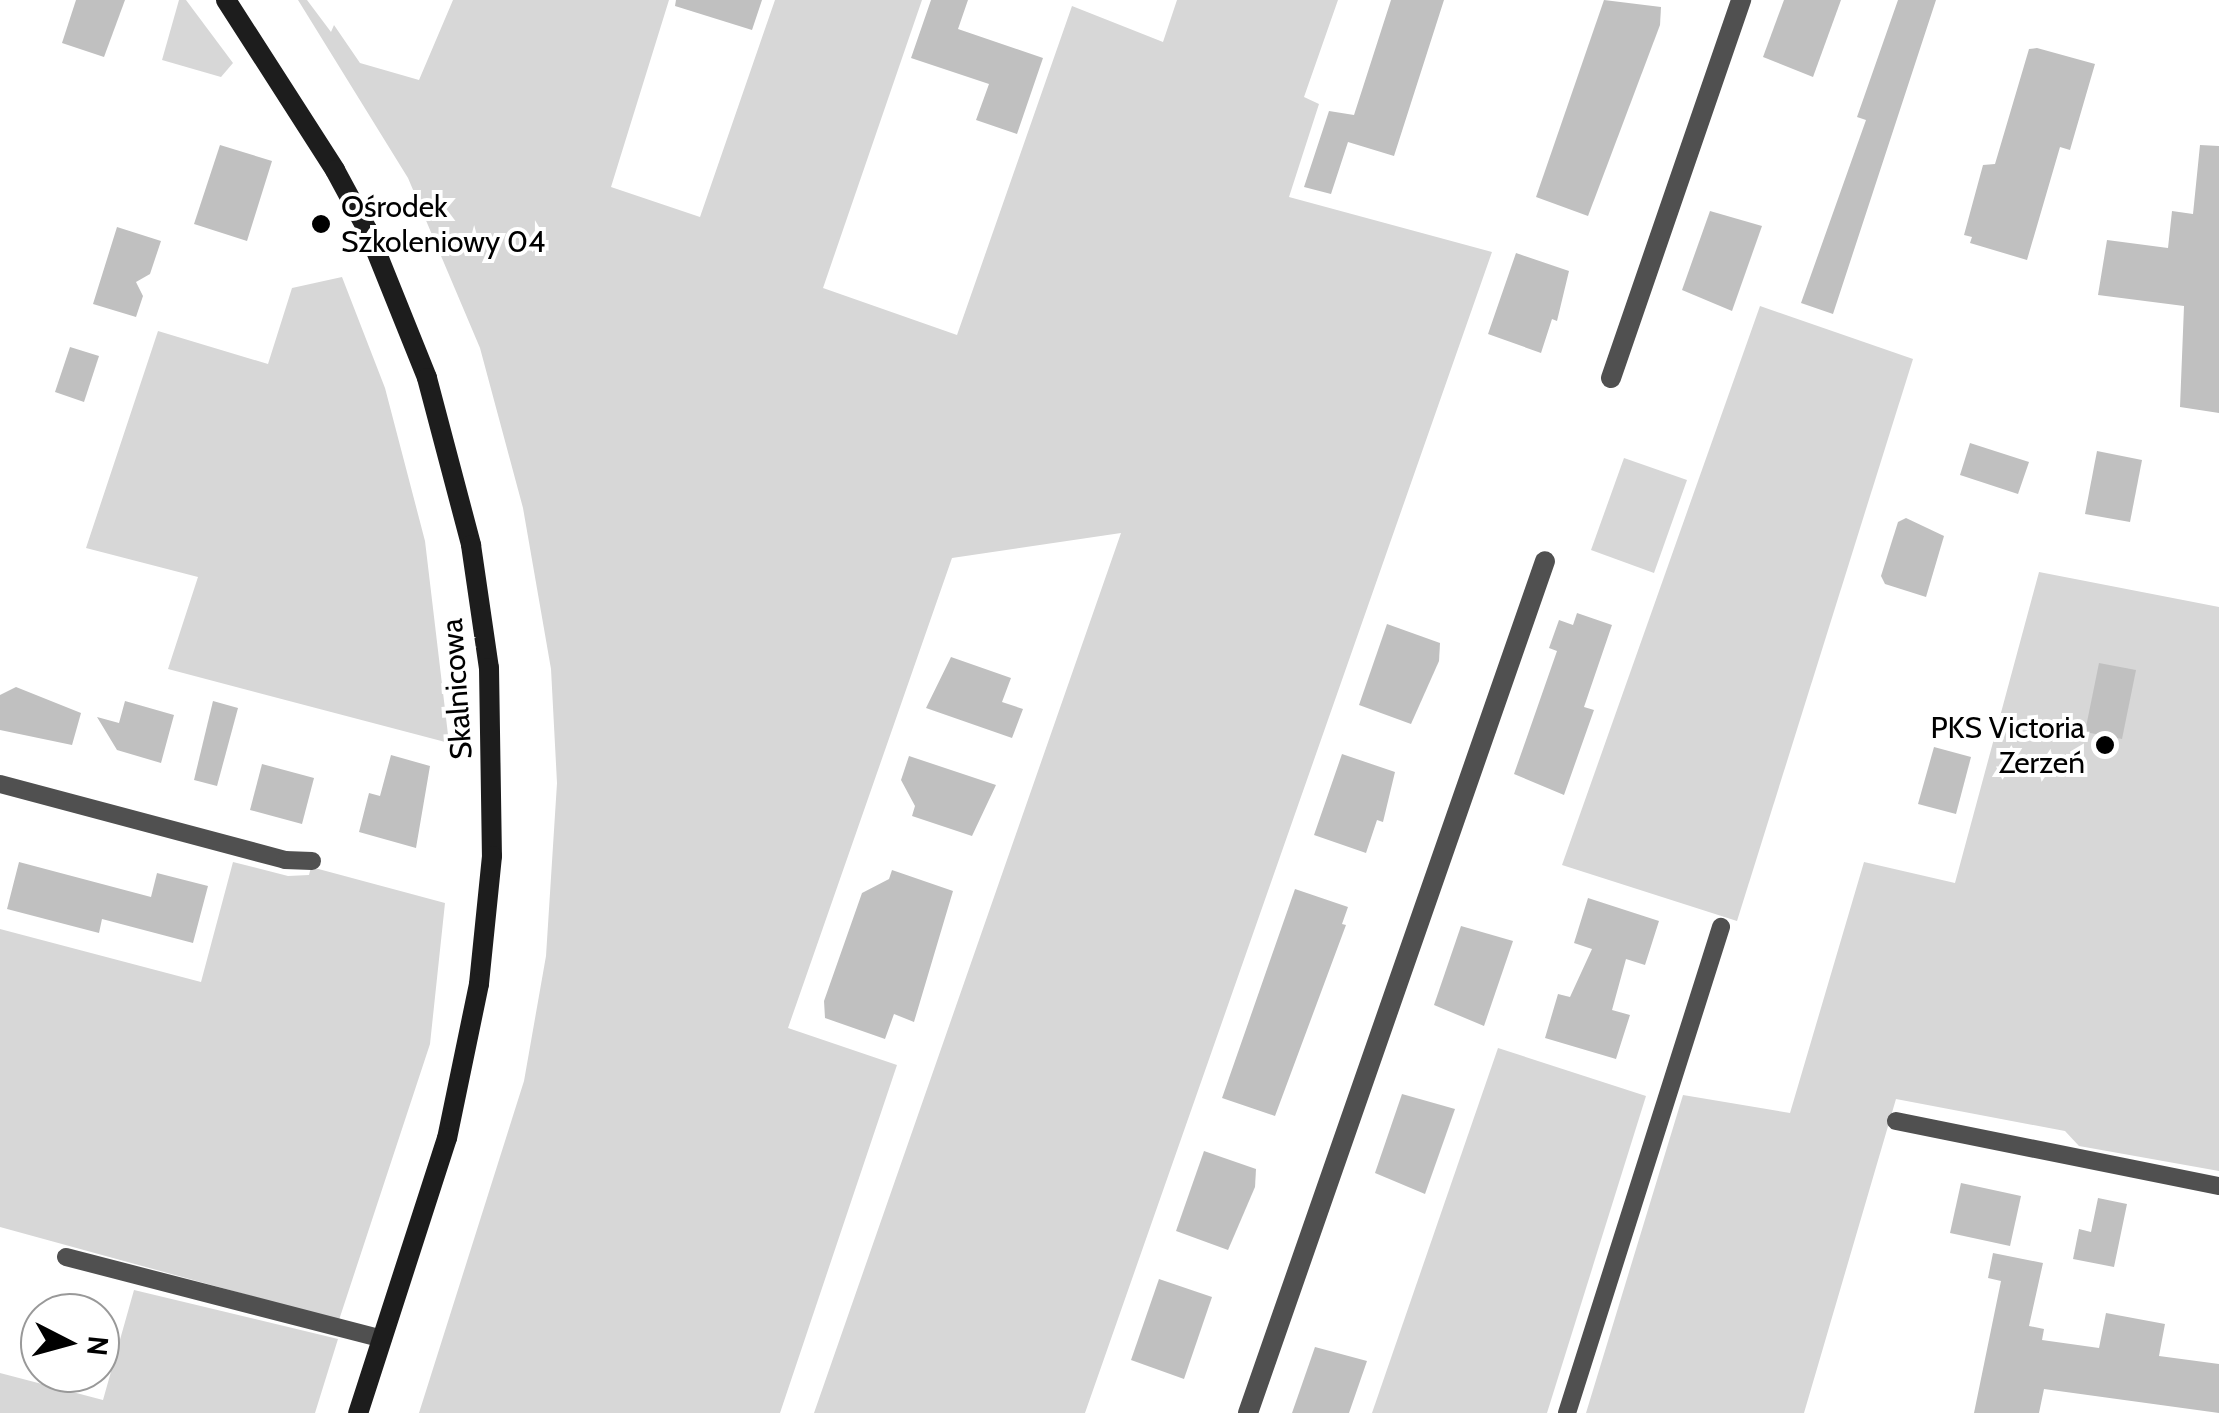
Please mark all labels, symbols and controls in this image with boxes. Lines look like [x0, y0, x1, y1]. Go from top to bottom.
place label: Ośrodek Szkoleniowy 04 [341, 189, 545, 260]
marker: Ośrodek Szkoleniowy 04 [310, 213, 332, 235]
street label: Skalnicowa [434, 617, 480, 761]
place label: PKS Victoria Zerzeń [1930, 710, 2085, 780]
marker: PKS Victoria Zerzeń [2094, 734, 2116, 756]
north arrow [20, 1293, 120, 1393]
text: N [80, 1334, 116, 1358]

